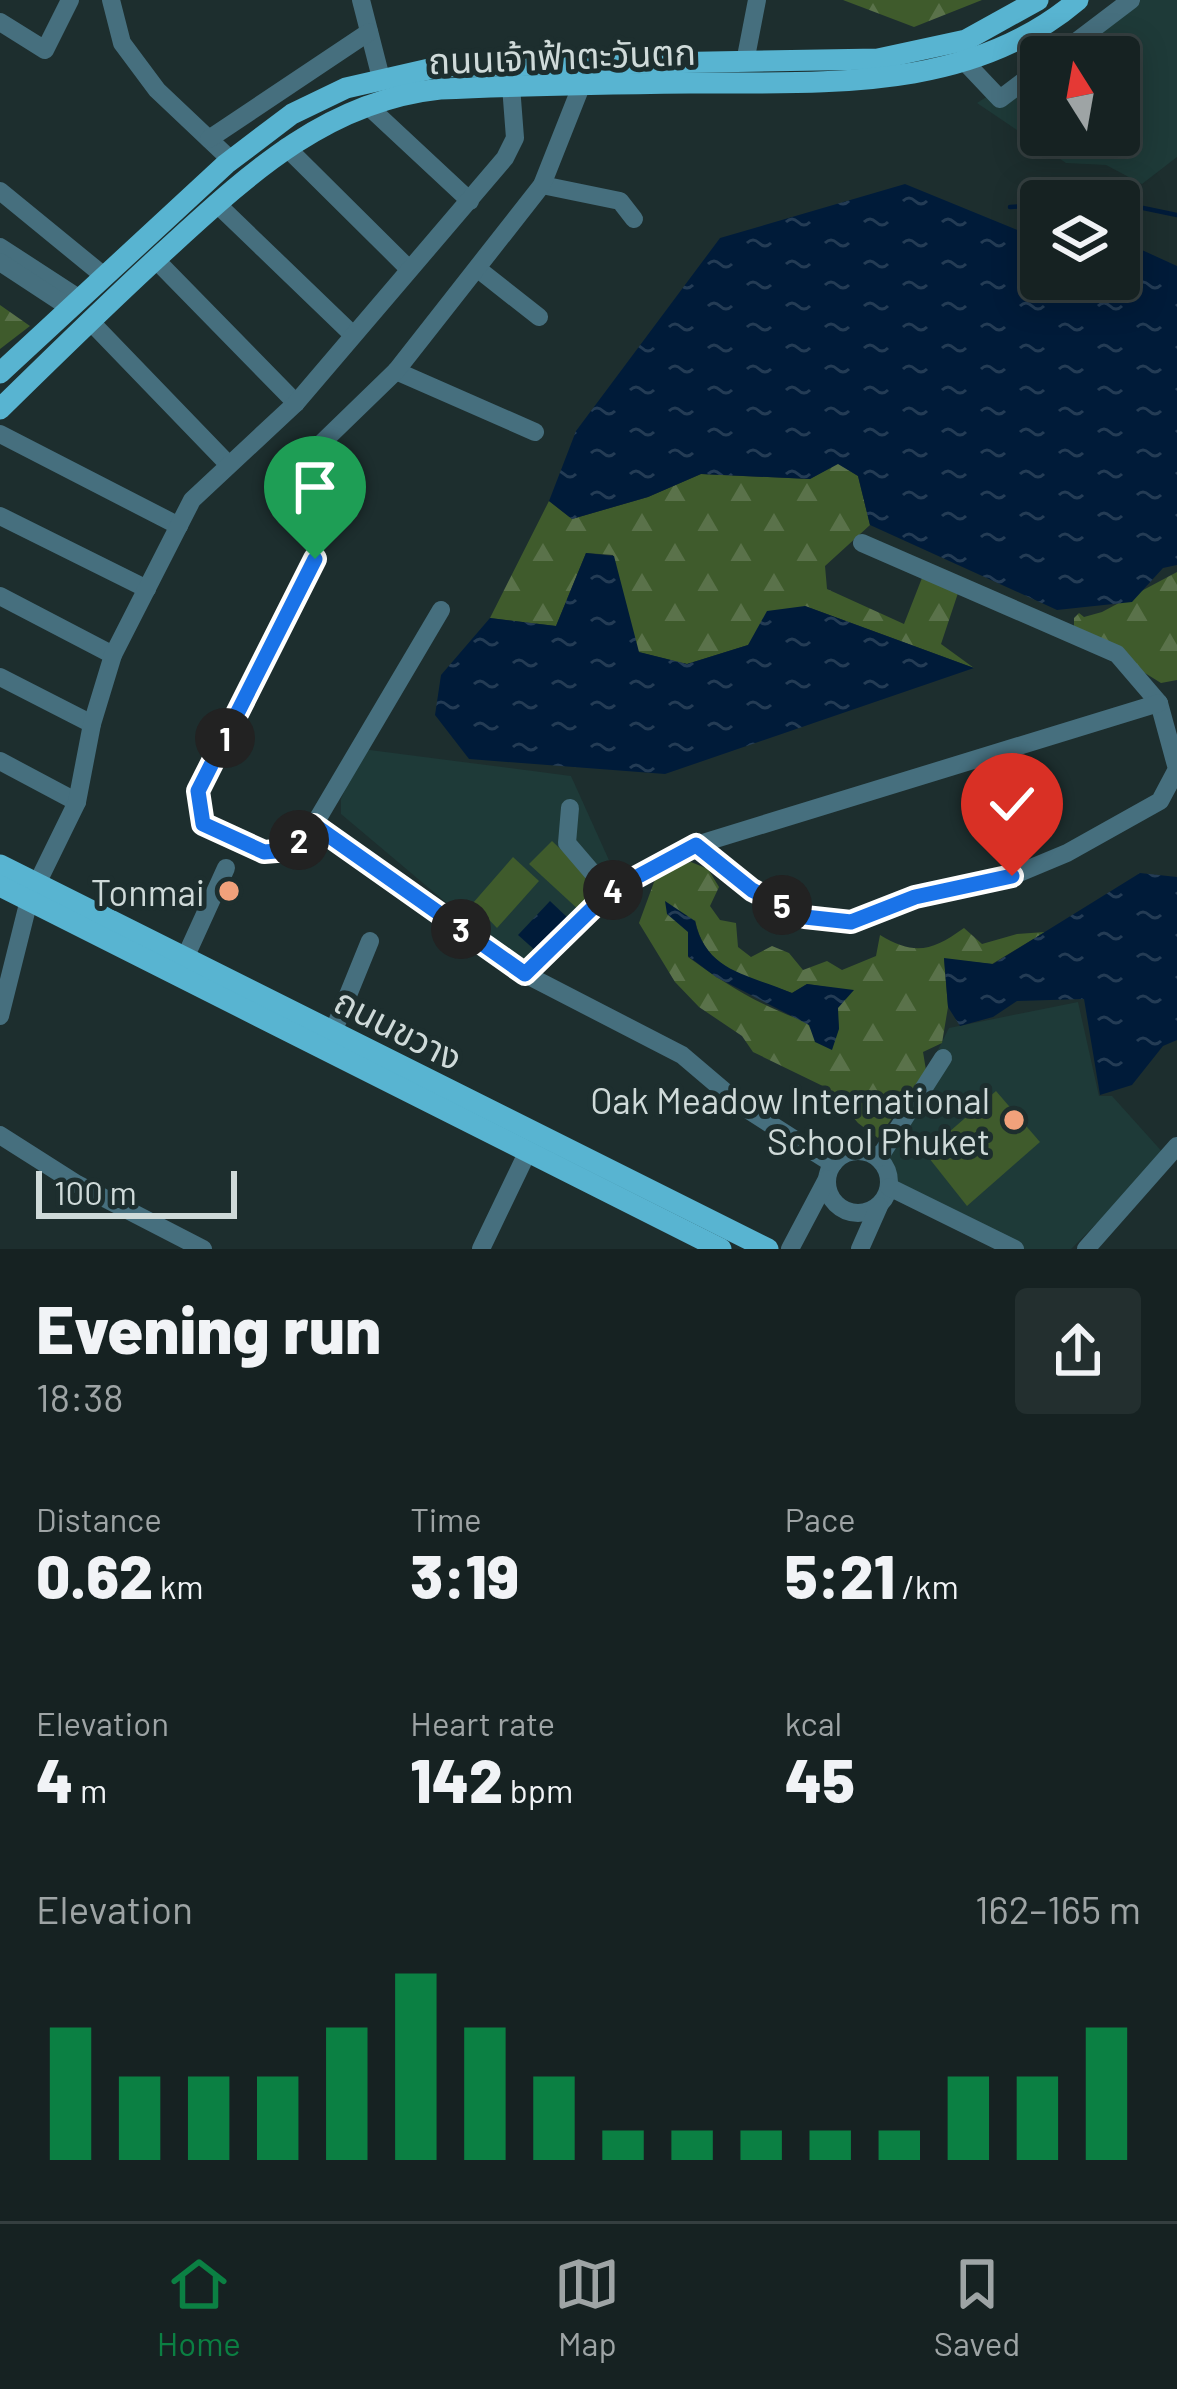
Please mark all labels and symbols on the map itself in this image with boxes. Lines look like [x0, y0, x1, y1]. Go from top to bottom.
street label: ถนนเจ้าฟ้าตะวันตก [427, 29, 697, 81]
north arrow [1020, 36, 1140, 156]
pin [264, 436, 366, 559]
pin: 1 [195, 708, 255, 768]
pin [961, 753, 1063, 876]
pin: 2 [269, 810, 329, 870]
pin: 4 [583, 860, 643, 920]
place label: Tonmai [91, 870, 205, 913]
pin: 5 [752, 875, 812, 935]
marker: Tonmai [216, 878, 242, 904]
pin: 3 [431, 899, 491, 959]
street label: ถนนขวาง [328, 978, 470, 1078]
place label: Oak Meadow International School Phuket [590, 1078, 990, 1162]
marker: Oak Meadow International School Phuket [1001, 1107, 1027, 1133]
scale bar [36, 1165, 237, 1218]

